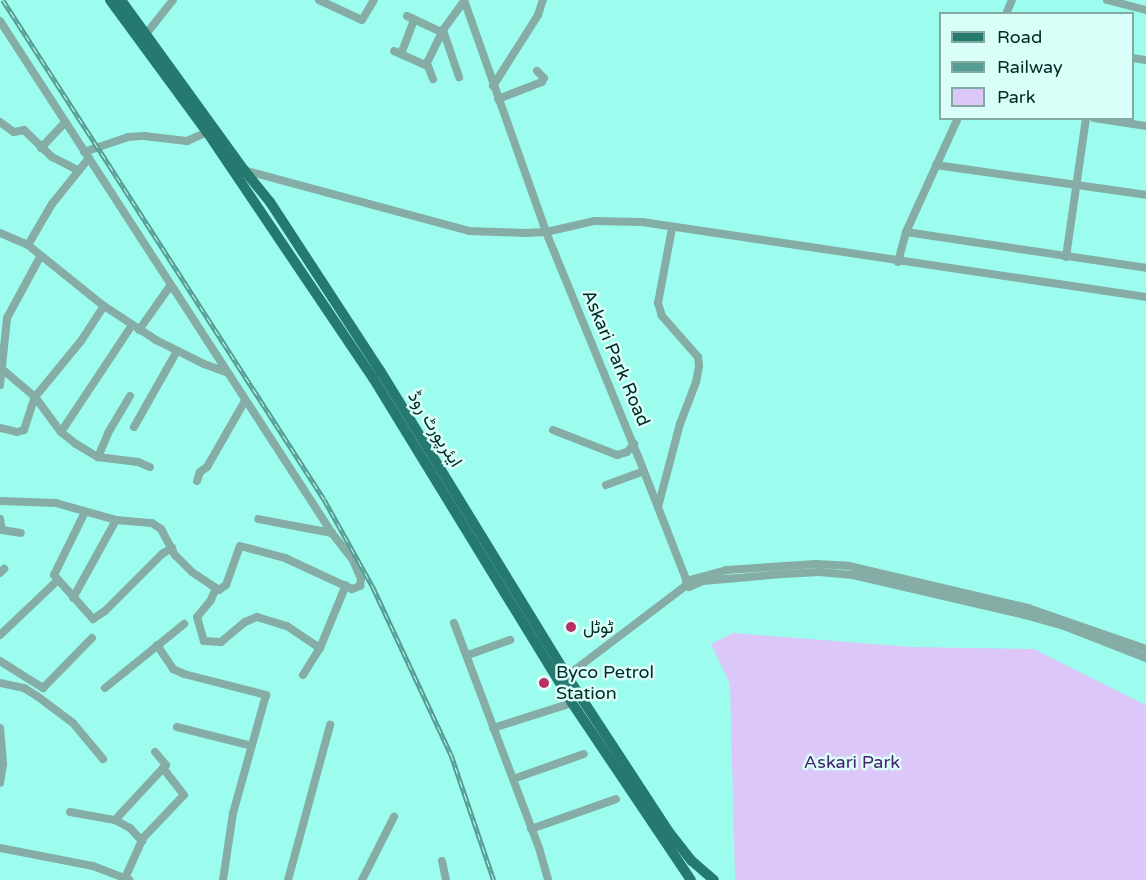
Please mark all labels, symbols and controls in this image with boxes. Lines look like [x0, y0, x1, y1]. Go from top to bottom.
legend [939, 12, 1134, 120]
text: Road [997, 26, 1042, 48]
text: Railway [997, 56, 1063, 78]
text: Park [997, 86, 1035, 108]
street label: Askari Park Road [577, 286, 655, 430]
street label: ایئرپورٹ روڈ [403, 387, 467, 471]
place label: ٹوٹل [583, 616, 614, 638]
marker: ٹوٹل [564, 620, 578, 634]
place label: Byco Petrol Station [556, 662, 654, 704]
marker: Byco Petrol Station [537, 676, 551, 690]
park label: Askari Park [804, 751, 900, 773]

